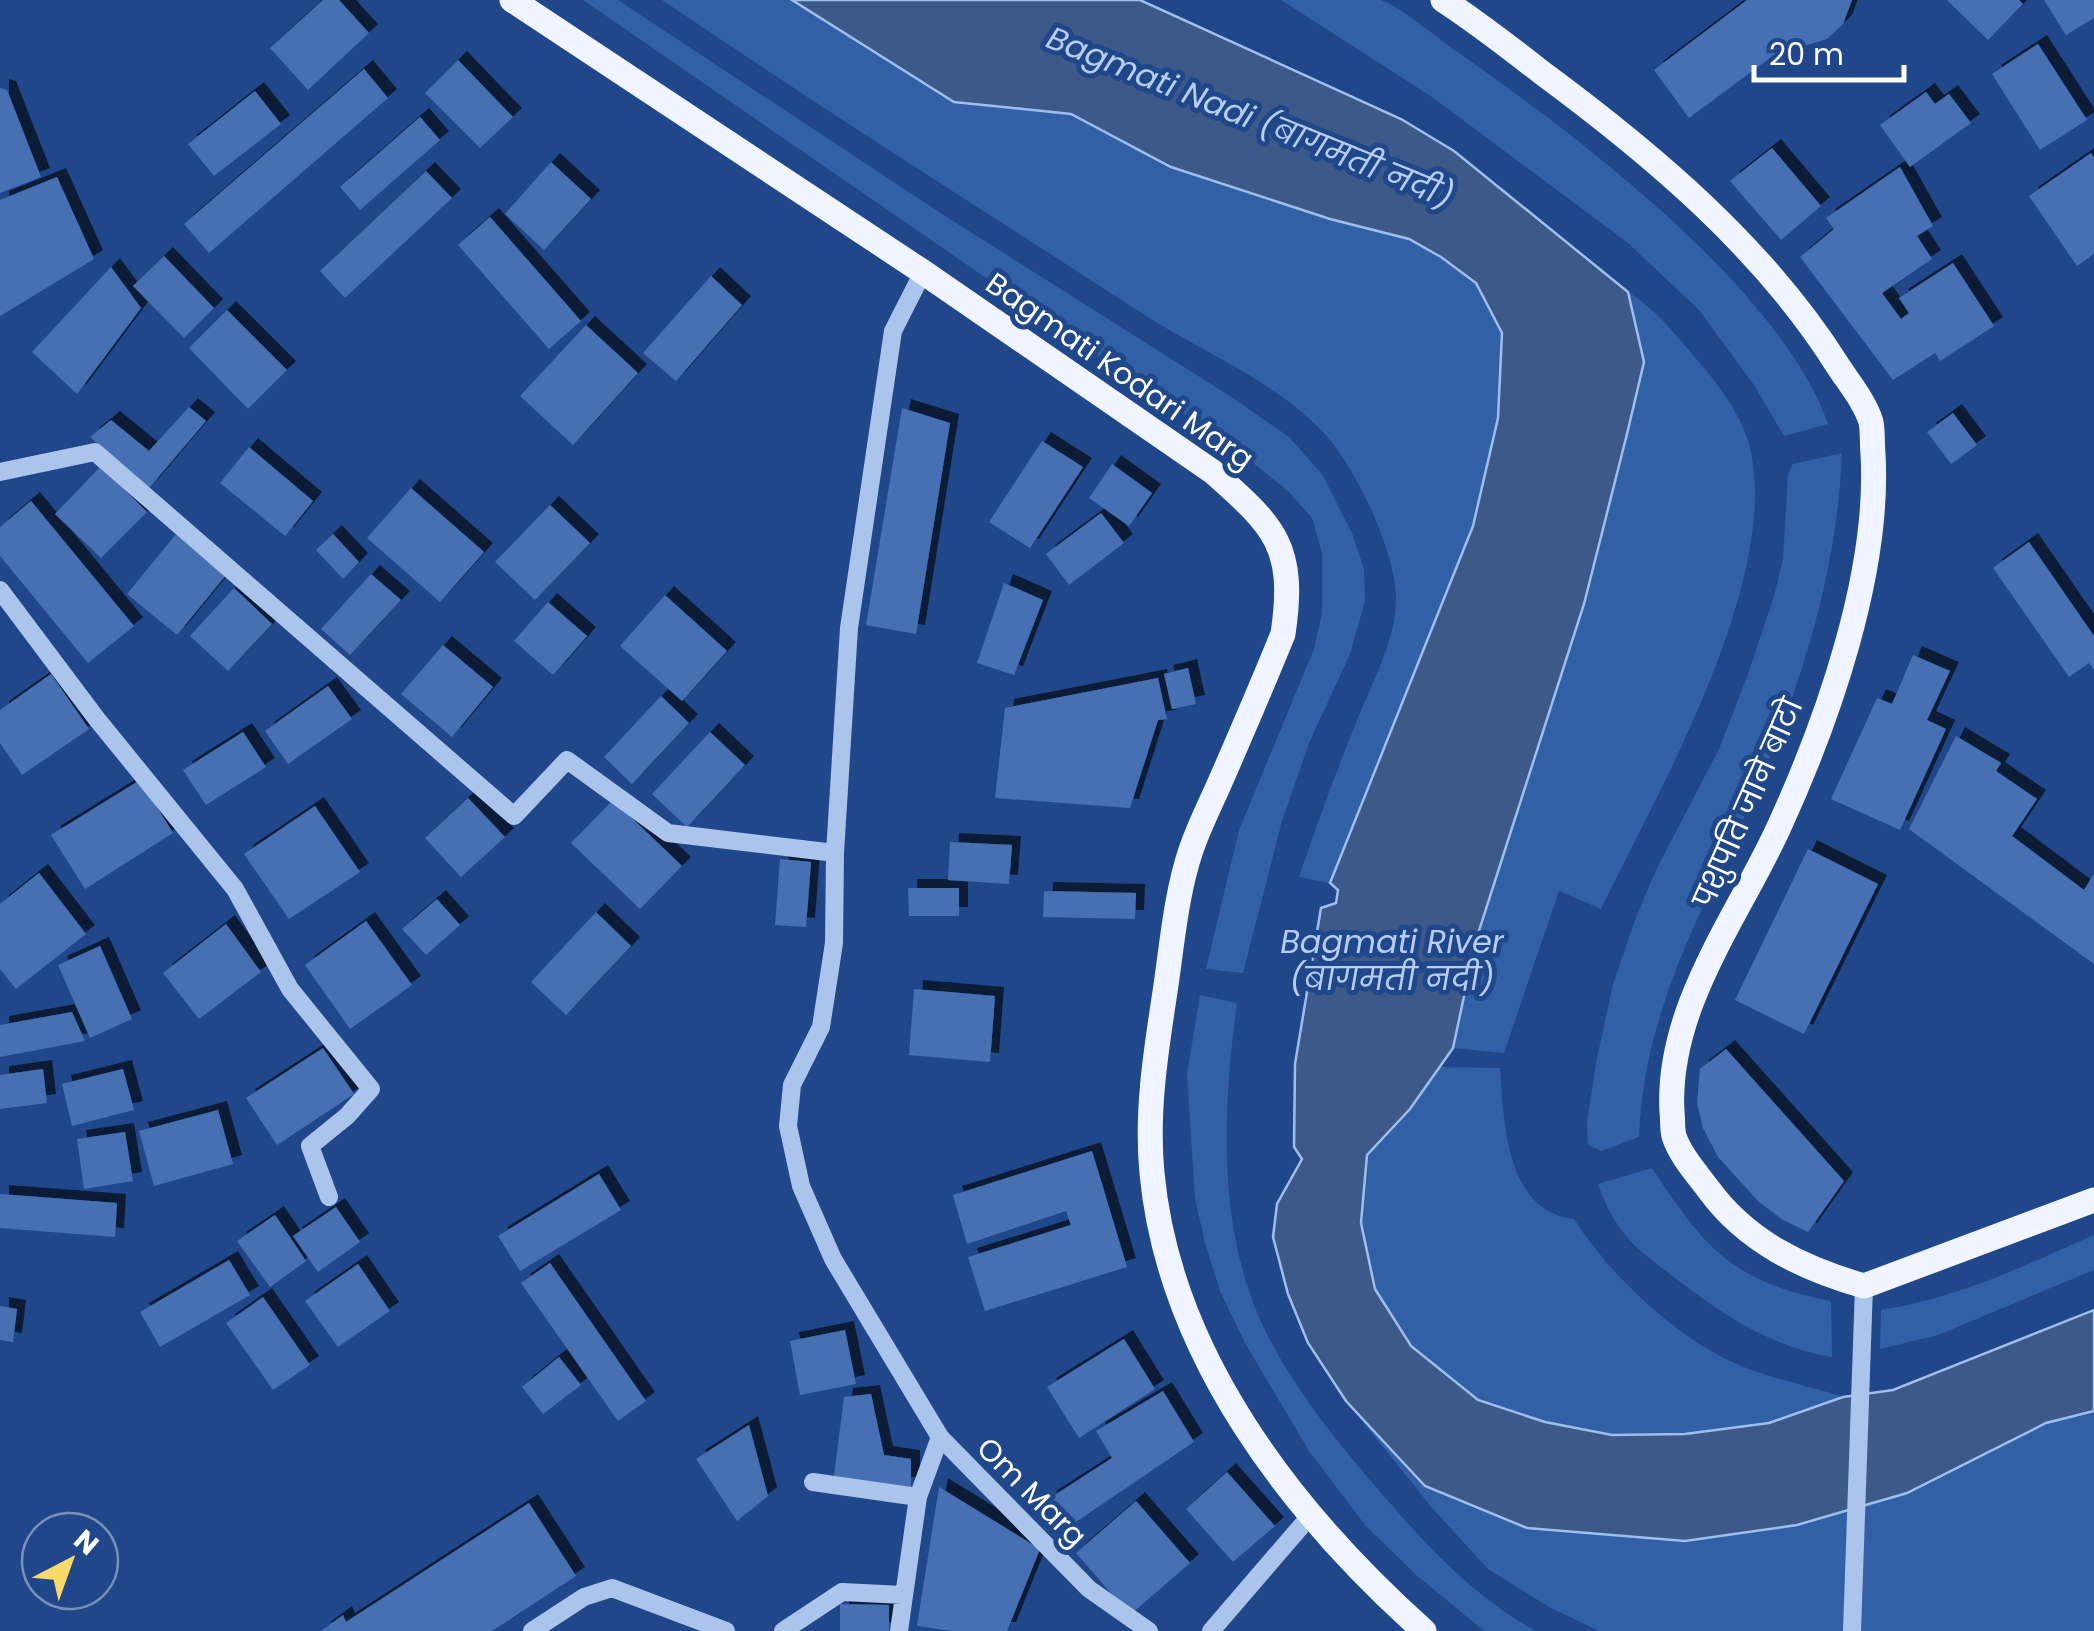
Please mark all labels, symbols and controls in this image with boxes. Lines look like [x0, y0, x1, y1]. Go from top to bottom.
water label: Bagmati Nadi (बागमती नदी) [1040, 15, 1460, 219]
scale bar [1754, 20, 1904, 82]
text: 20 m [1769, 33, 1844, 76]
street label: Bagmati Kodari Marg [977, 262, 1263, 480]
street label: पशुपति जाने बाटो [1682, 690, 1814, 915]
water label: Bagmati River (बागमती नदी) [1280, 919, 1505, 1001]
street label: Om Marg [967, 1427, 1097, 1557]
north arrow [20, 1511, 120, 1611]
text: N [65, 1521, 107, 1564]

